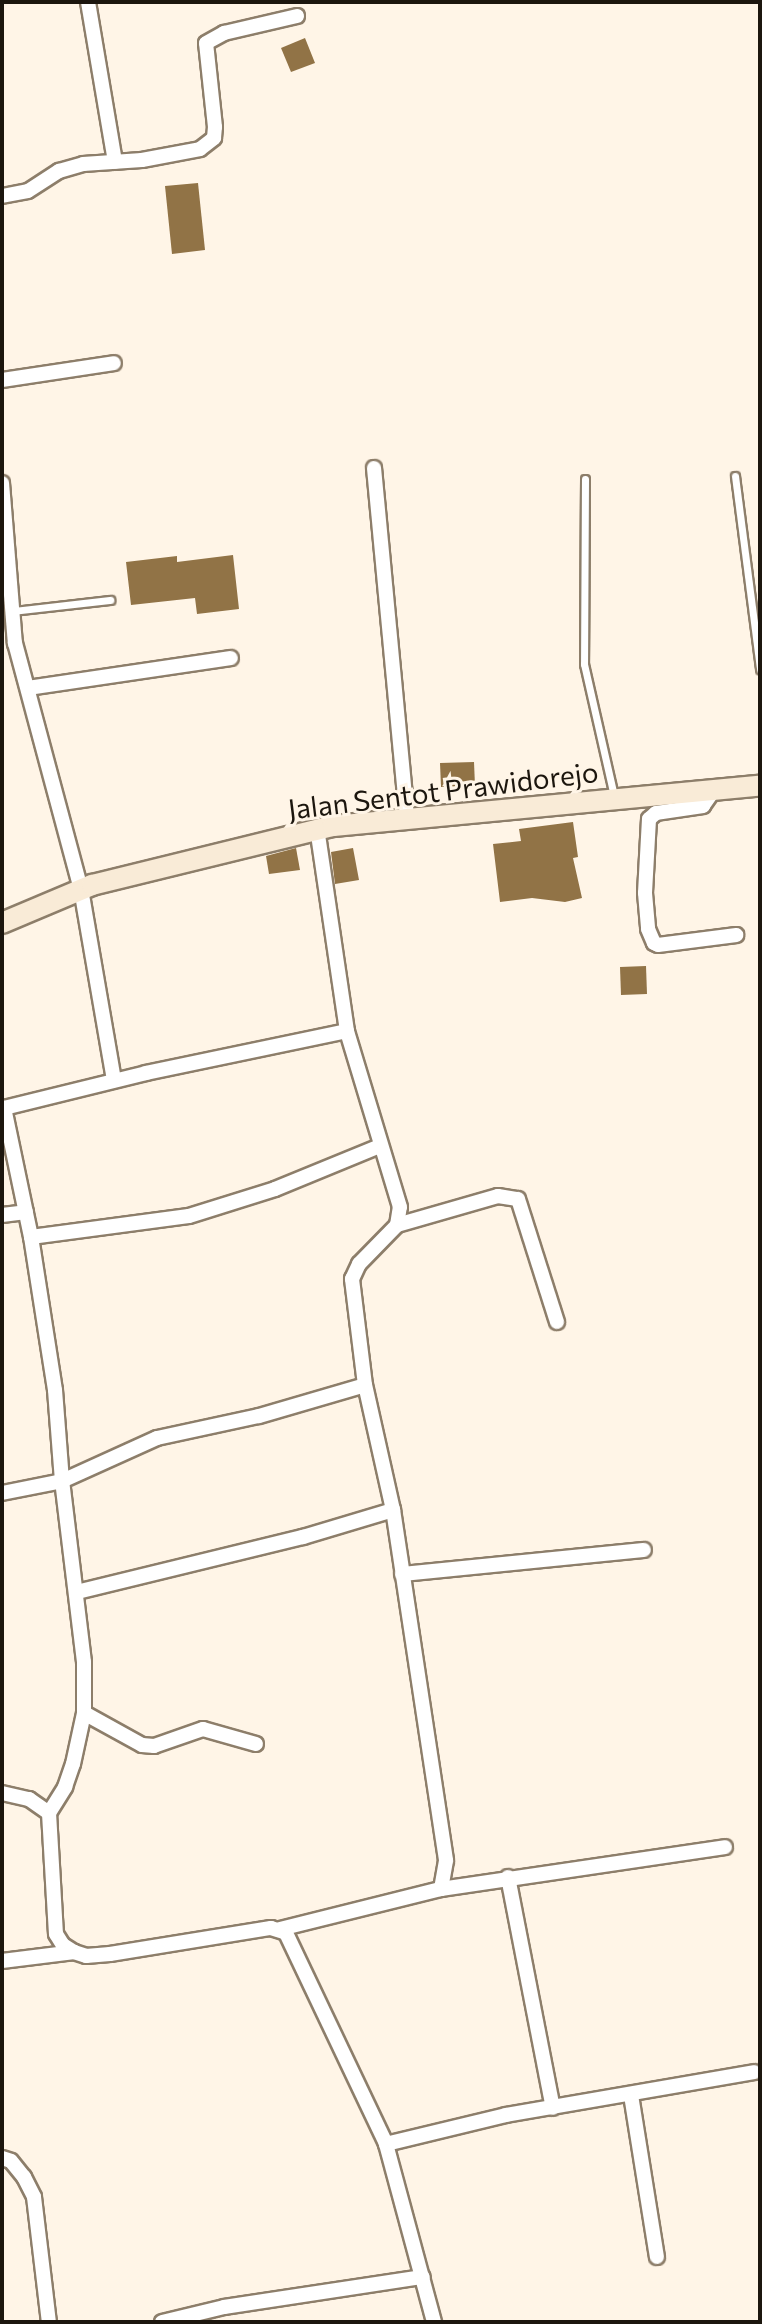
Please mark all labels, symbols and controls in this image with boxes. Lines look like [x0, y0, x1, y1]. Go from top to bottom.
street label: Jalan Sentot Prawidorejo [286, 754, 600, 826]

